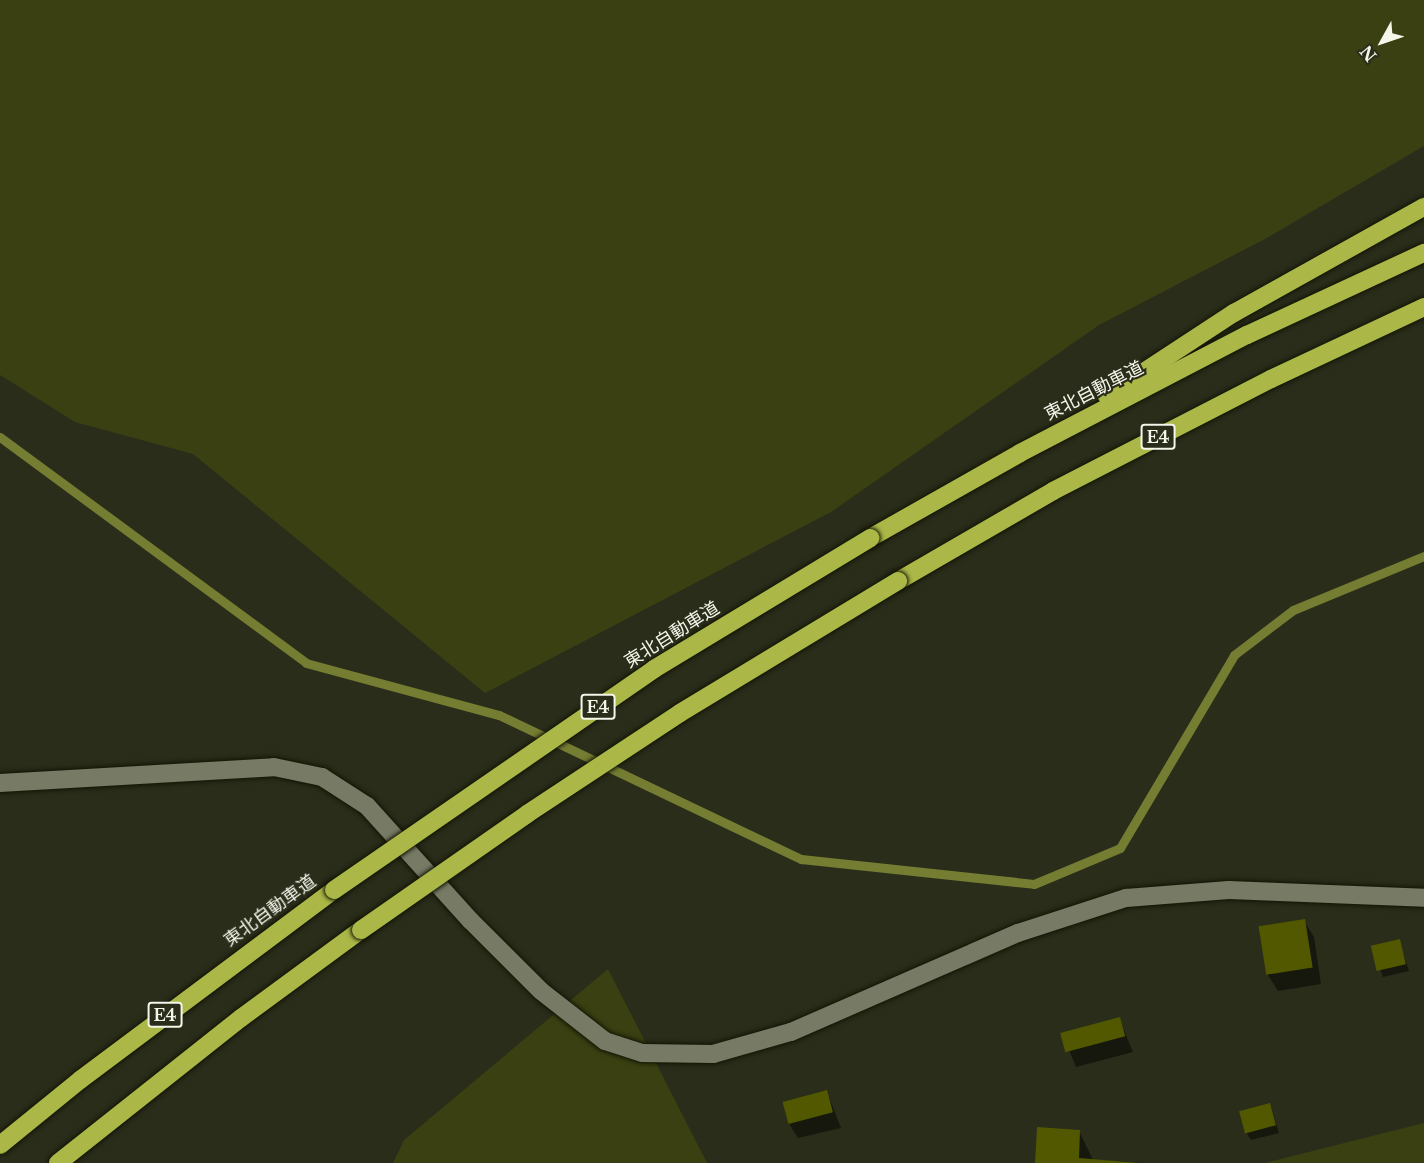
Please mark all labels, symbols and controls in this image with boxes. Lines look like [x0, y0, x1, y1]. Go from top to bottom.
north arrow [1352, 12, 1412, 72]
text: N [1356, 41, 1381, 66]
street label: 東北自動車道 [1041, 357, 1147, 425]
road number: E4 [1140, 424, 1176, 450]
street label: 東北自動車道 [620, 597, 724, 673]
road number: E4 [580, 694, 616, 720]
street label: 東北自動車道 [220, 871, 320, 951]
road number: E4 [147, 1002, 183, 1028]

